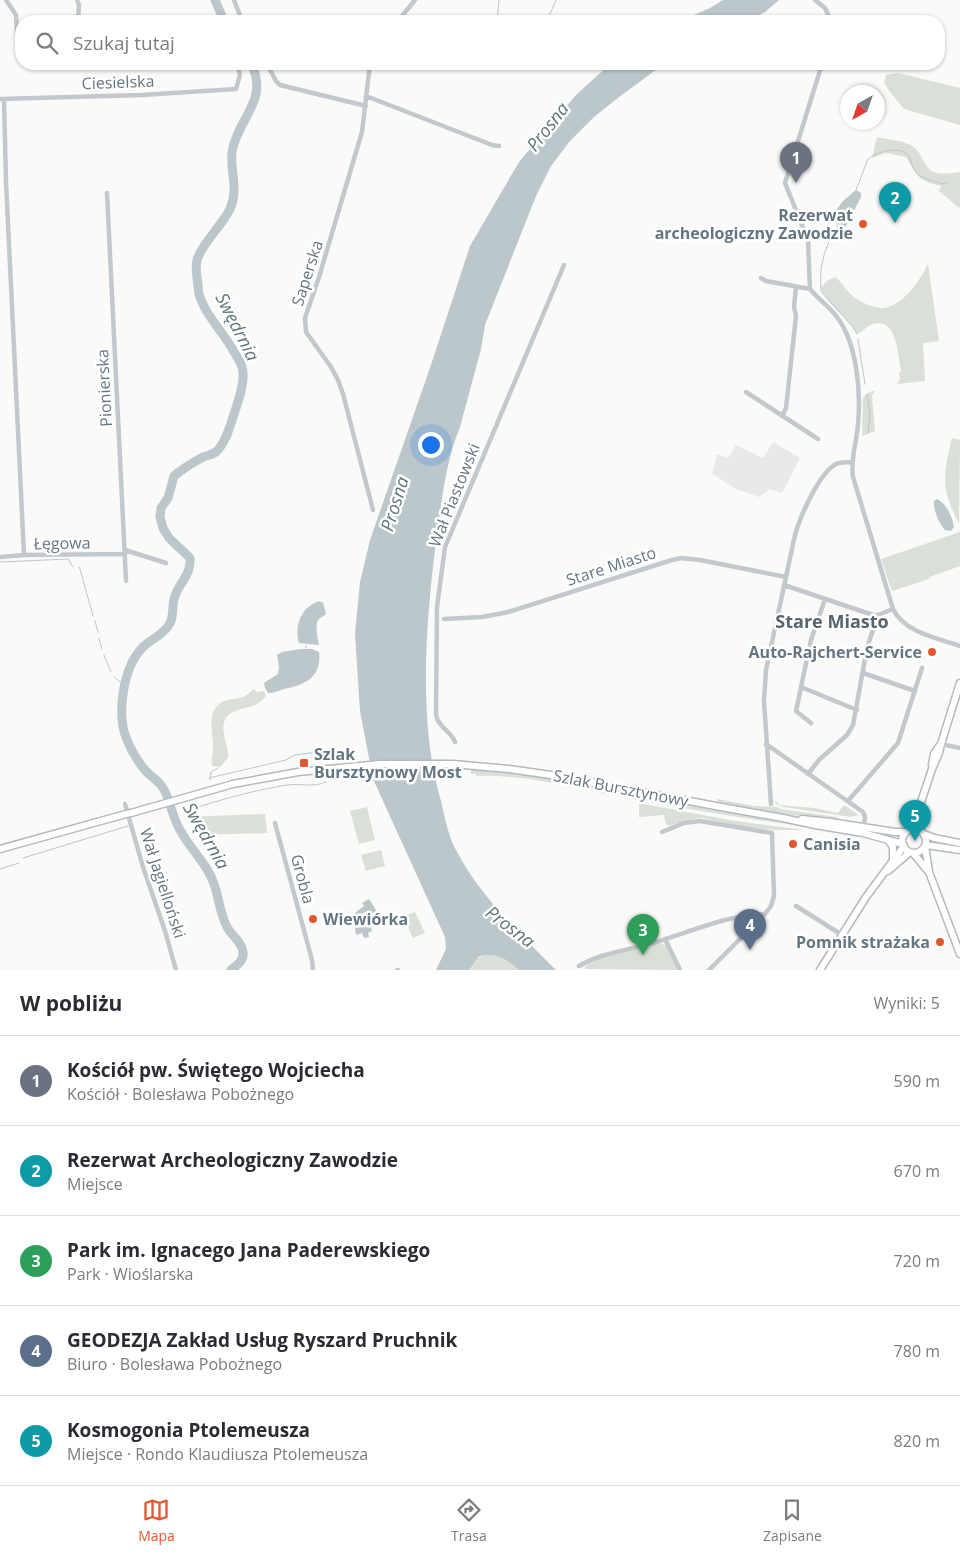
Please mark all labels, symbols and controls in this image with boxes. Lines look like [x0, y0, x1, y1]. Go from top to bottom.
search box [15, 15, 945, 70]
icon: search [33, 29, 61, 57]
text: Szukaj tutaj [73, 30, 175, 56]
street label: Ciesielska [81, 70, 155, 94]
north arrow [840, 85, 885, 130]
water label: Prosna [521, 97, 574, 156]
pin: 1 [780, 142, 812, 183]
pin: 2 [879, 182, 911, 223]
place label: Rezerwat archeologiczny Zawodzie [655, 204, 853, 244]
marker: Rezerwat archeologiczny Zawodzie [857, 218, 869, 230]
street label: Saperska [286, 237, 328, 309]
water label: Swędrnia [211, 288, 265, 365]
street label: Pionierska [91, 349, 117, 427]
your location [418, 432, 444, 458]
street label: Wał Piastowski [423, 440, 485, 550]
water label: Prosna [374, 474, 414, 534]
street label: Łęgowa [33, 532, 91, 554]
street label: Stare Miasto [563, 541, 659, 591]
district label: Stare Miasto [775, 609, 889, 633]
place label: Auto-Rajchert-Service [749, 641, 922, 663]
marker: Auto-Rajchert-Service [926, 646, 938, 658]
place label: Szlak Bursztynowy Most [314, 743, 462, 783]
marker: Szlak Bursztynowy Most [298, 757, 310, 769]
street label: Szlak Bursztynowy [552, 764, 691, 812]
water label: Swędrnia [178, 798, 236, 873]
pin: 5 [899, 800, 931, 841]
street label: Wał Jagielloński [135, 825, 191, 941]
place label: Canisia [803, 833, 861, 855]
marker: Canisia [787, 838, 799, 850]
street label: Grobla [286, 852, 320, 906]
water label: Prosna [481, 900, 540, 953]
place label: Wiewiórka [323, 908, 408, 930]
pin: 4 [734, 909, 766, 950]
marker: Wiewiórka [307, 913, 319, 925]
pin: 3 [627, 914, 659, 955]
place label: Pomnik strażaka [796, 931, 930, 953]
marker: Pomnik strażaka [934, 936, 946, 948]
text: W pobliżu [20, 989, 122, 1017]
text: Wyniki: 5 [873, 992, 940, 1014]
text: Kościół pw. Świętego Wojciecha [67, 1057, 365, 1083]
text: 1 [31, 1070, 41, 1092]
text: 590 m [894, 1070, 940, 1092]
text: Kościół · Bolesława Pobożnego [67, 1083, 294, 1105]
text: Rezerwat Archeologiczny Zawodzie [67, 1147, 398, 1173]
text: 2 [31, 1160, 41, 1182]
text: 670 m [894, 1160, 940, 1182]
text: Miejsce [67, 1173, 123, 1195]
text: Park im. Ignacego Jana Paderewskiego [67, 1237, 430, 1263]
text: 3 [31, 1250, 41, 1272]
text: 720 m [894, 1250, 940, 1272]
text: Park · Wioślarska [67, 1263, 193, 1285]
text: GEODEZJA Zakład Usług Ryszard Pruchnik [67, 1327, 457, 1353]
text: 4 [31, 1340, 41, 1362]
text: 780 m [894, 1340, 940, 1362]
text: Biuro · Bolesława Pobożnego [67, 1353, 282, 1375]
text: Kosmogonia Ptolemeusza [67, 1417, 310, 1443]
text: 5 [31, 1430, 41, 1452]
text: 820 m [894, 1430, 940, 1452]
text: Miejsce · Rondo Klaudiusza Ptolemeusza [67, 1443, 368, 1465]
tab: Mapa [138, 1496, 175, 1545]
tab: Trasa [451, 1496, 487, 1545]
tab: Zapisane [763, 1496, 822, 1545]

